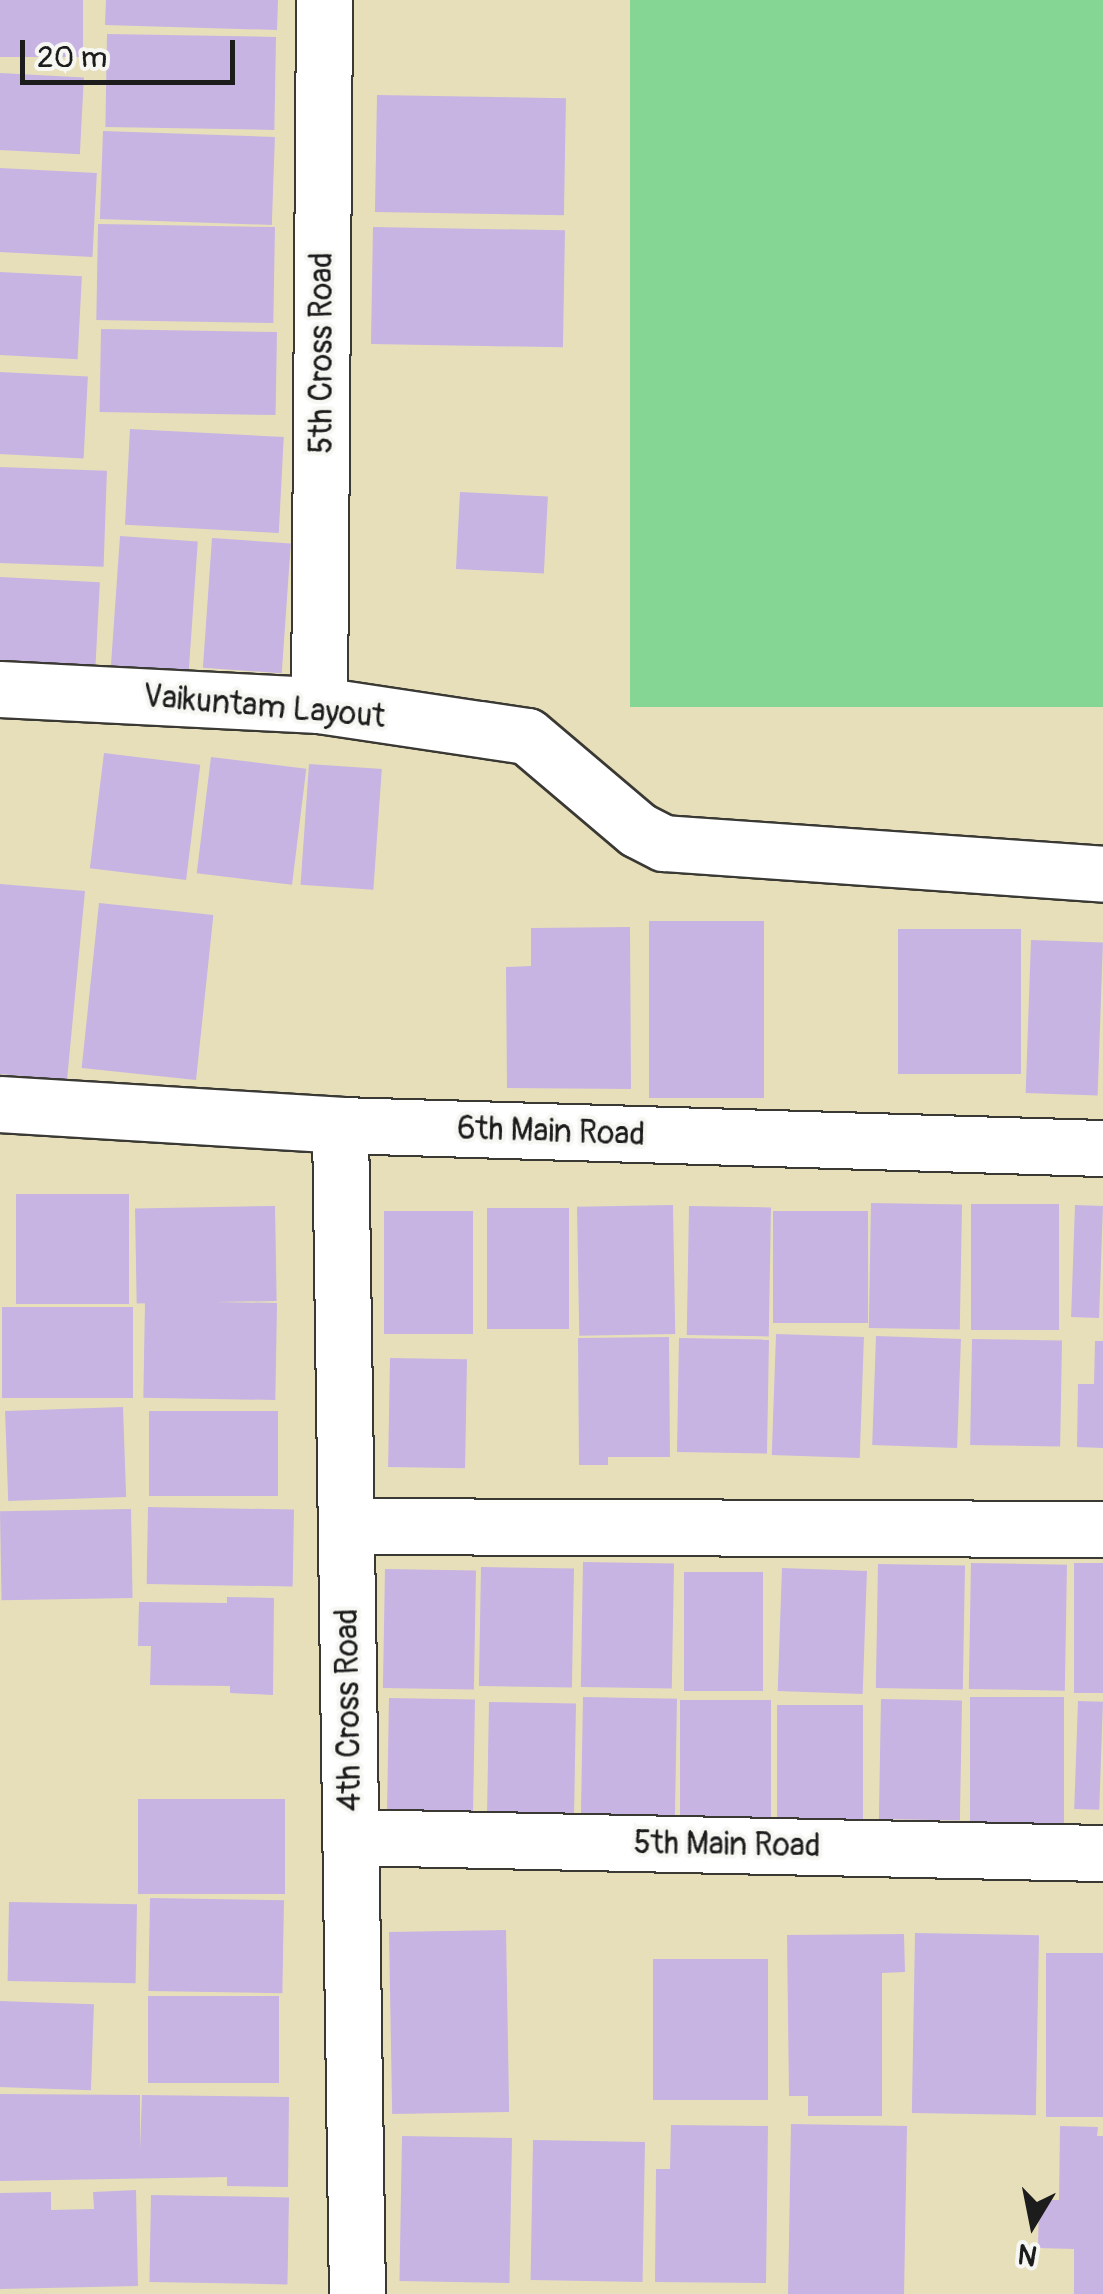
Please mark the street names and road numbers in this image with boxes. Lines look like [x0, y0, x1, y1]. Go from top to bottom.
street label: 5th Cross Road [303, 252, 341, 454]
street label: Vaikuntam Layout [141, 677, 387, 737]
street label: 6th Main Road [456, 1110, 646, 1154]
street label: 4th Cross Road [328, 1608, 370, 1812]
street label: 5th Main Road [633, 1824, 821, 1866]

